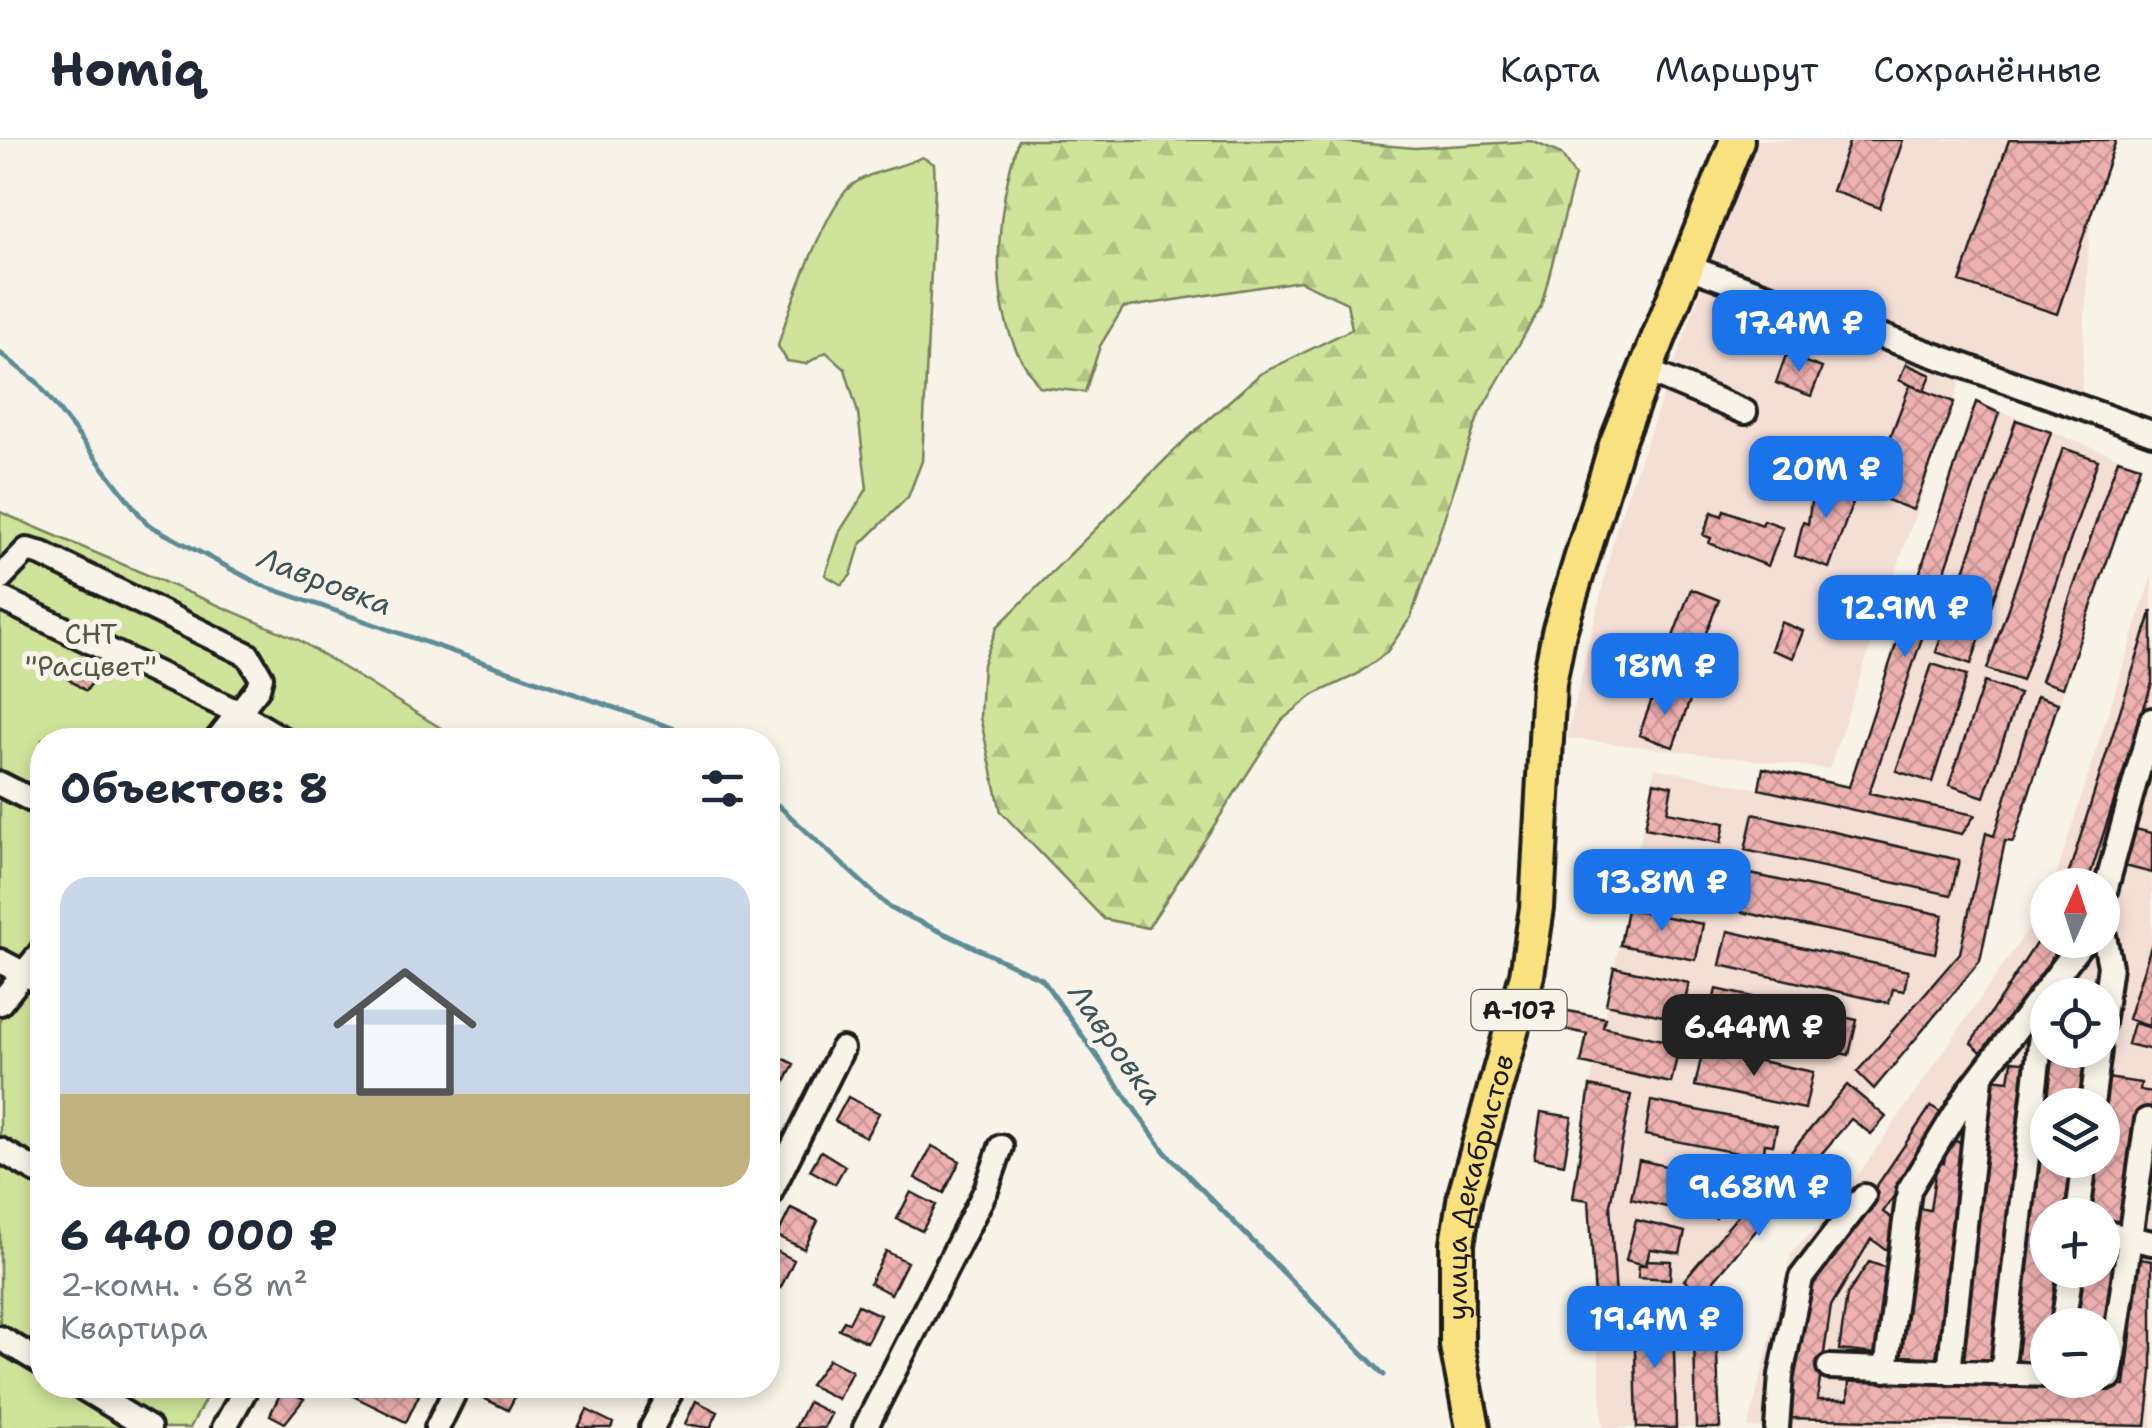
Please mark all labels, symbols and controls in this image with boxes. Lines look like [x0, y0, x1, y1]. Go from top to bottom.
text: Homiq [50, 37, 204, 101]
text: Карта [1500, 46, 1600, 93]
text: Маршрут [1655, 46, 1818, 93]
text: Сохранённые [1873, 46, 2102, 93]
pin: 17.4M ₽ [1707, 290, 1891, 375]
text: 17.4M ₽ [1734, 301, 1864, 344]
pin: 20M ₽ [1756, 436, 1896, 521]
text: 20M ₽ [1771, 447, 1881, 490]
water label: Лавровка [251, 536, 398, 625]
pin: 12.9M ₽ [1813, 575, 1997, 660]
text: 12.9M ₽ [1840, 586, 1970, 629]
park label: СНТ "Расцвет" [25, 615, 157, 685]
pin: 18M ₽ [1595, 633, 1735, 718]
text: 18M ₽ [1613, 644, 1717, 687]
text: Объектов: 8 [60, 760, 328, 816]
icon: filters [695, 761, 750, 816]
pin: 13.8M ₽ [1570, 849, 1754, 934]
text: 13.8M ₽ [1596, 860, 1728, 903]
north arrow [2030, 868, 2120, 958]
map controls [2030, 868, 2120, 1398]
icon: home [315, 942, 495, 1122]
water label: Лавровка [1058, 974, 1173, 1113]
button: locate [2030, 978, 2120, 1068]
road number: А-107 [1472, 990, 1566, 1030]
pin: 6.44M ₽ [1662, 994, 1846, 1079]
text: 6.44M ₽ [1684, 1005, 1824, 1048]
street label: улица Декабристов [1438, 1050, 1523, 1320]
button: layers [2030, 1088, 2120, 1178]
pin: 9.68M ₽ [1667, 1154, 1851, 1239]
text: 9.68M ₽ [1688, 1165, 1830, 1208]
button: + [2030, 1198, 2120, 1288]
text: 6 440 000 ₽ [60, 1207, 338, 1263]
text: 2-комн. · 68 m² [60, 1263, 308, 1306]
pin: 19.4M ₽ [1563, 1286, 1747, 1371]
text: 19.4M ₽ [1589, 1297, 1721, 1340]
text: Квартира [60, 1306, 208, 1349]
button: − [2030, 1308, 2120, 1398]

